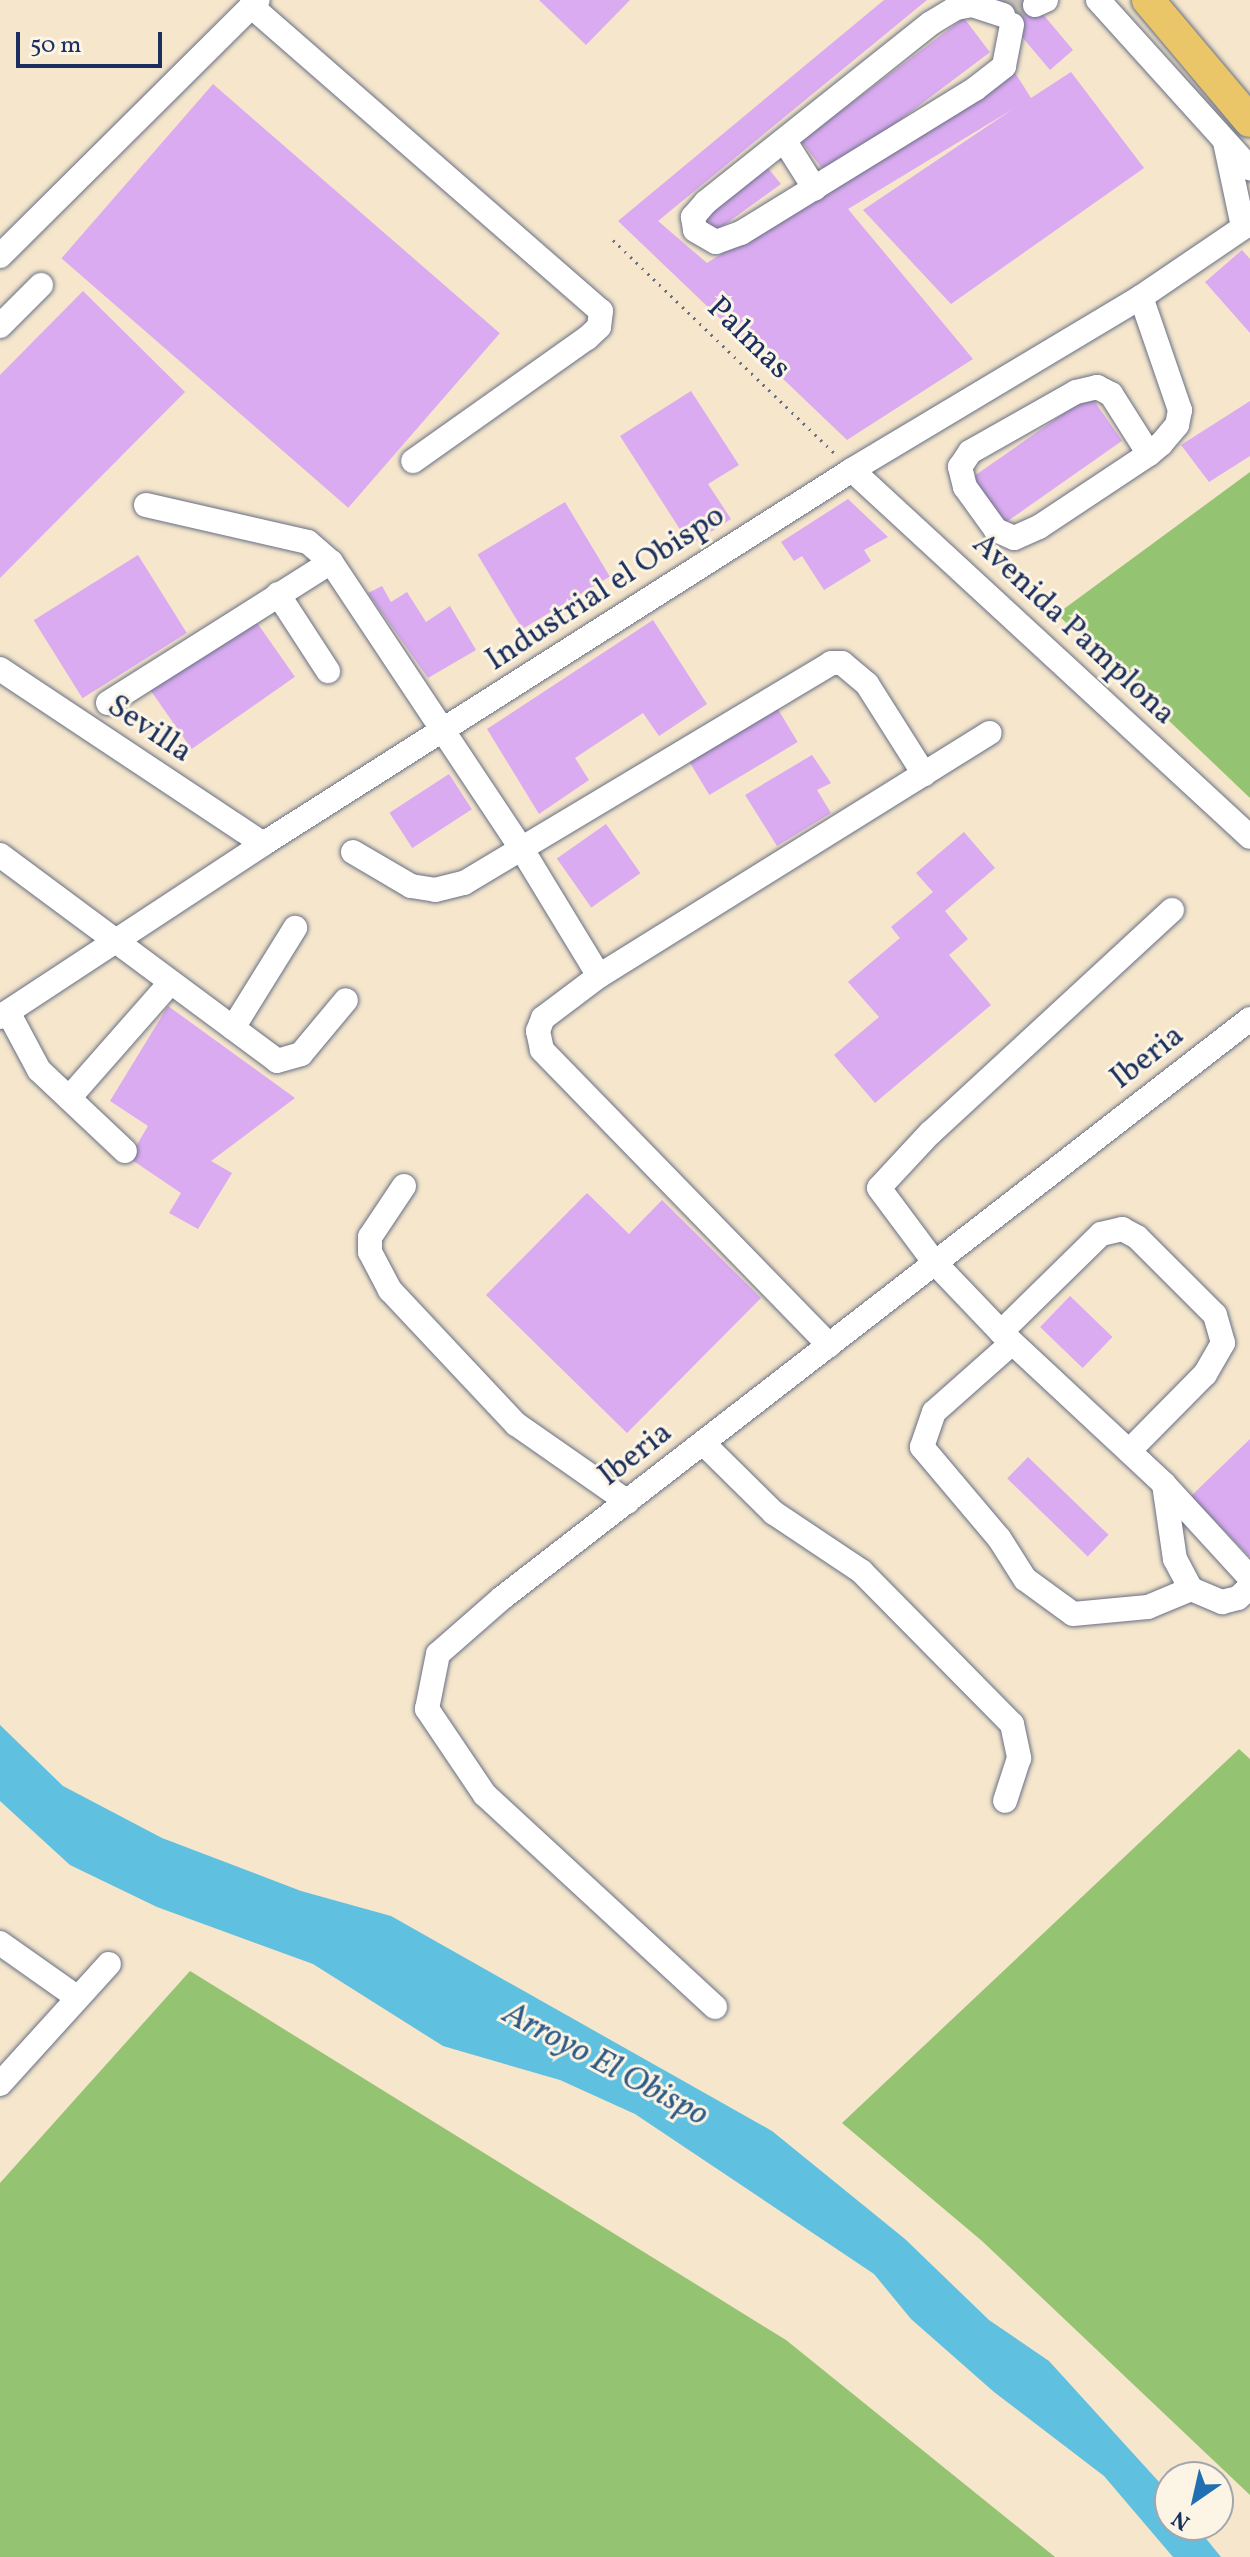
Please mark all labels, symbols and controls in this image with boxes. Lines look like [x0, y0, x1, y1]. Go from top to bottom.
scale bar [20, 16, 166, 66]
text: 50 m [30, 29, 82, 63]
street label: Palmas [698, 290, 798, 388]
street label: Industrial el Obispo [479, 497, 733, 681]
street label: Avenida Pamplona [963, 526, 1183, 734]
street label: Sevilla [99, 688, 199, 772]
street label: Iberia [1103, 1017, 1193, 1099]
street label: Iberia [591, 1414, 681, 1496]
water label: Arroyo El Obispo [495, 1994, 715, 2136]
north arrow [1154, 2461, 1234, 2541]
text: N [1166, 2502, 1197, 2537]

